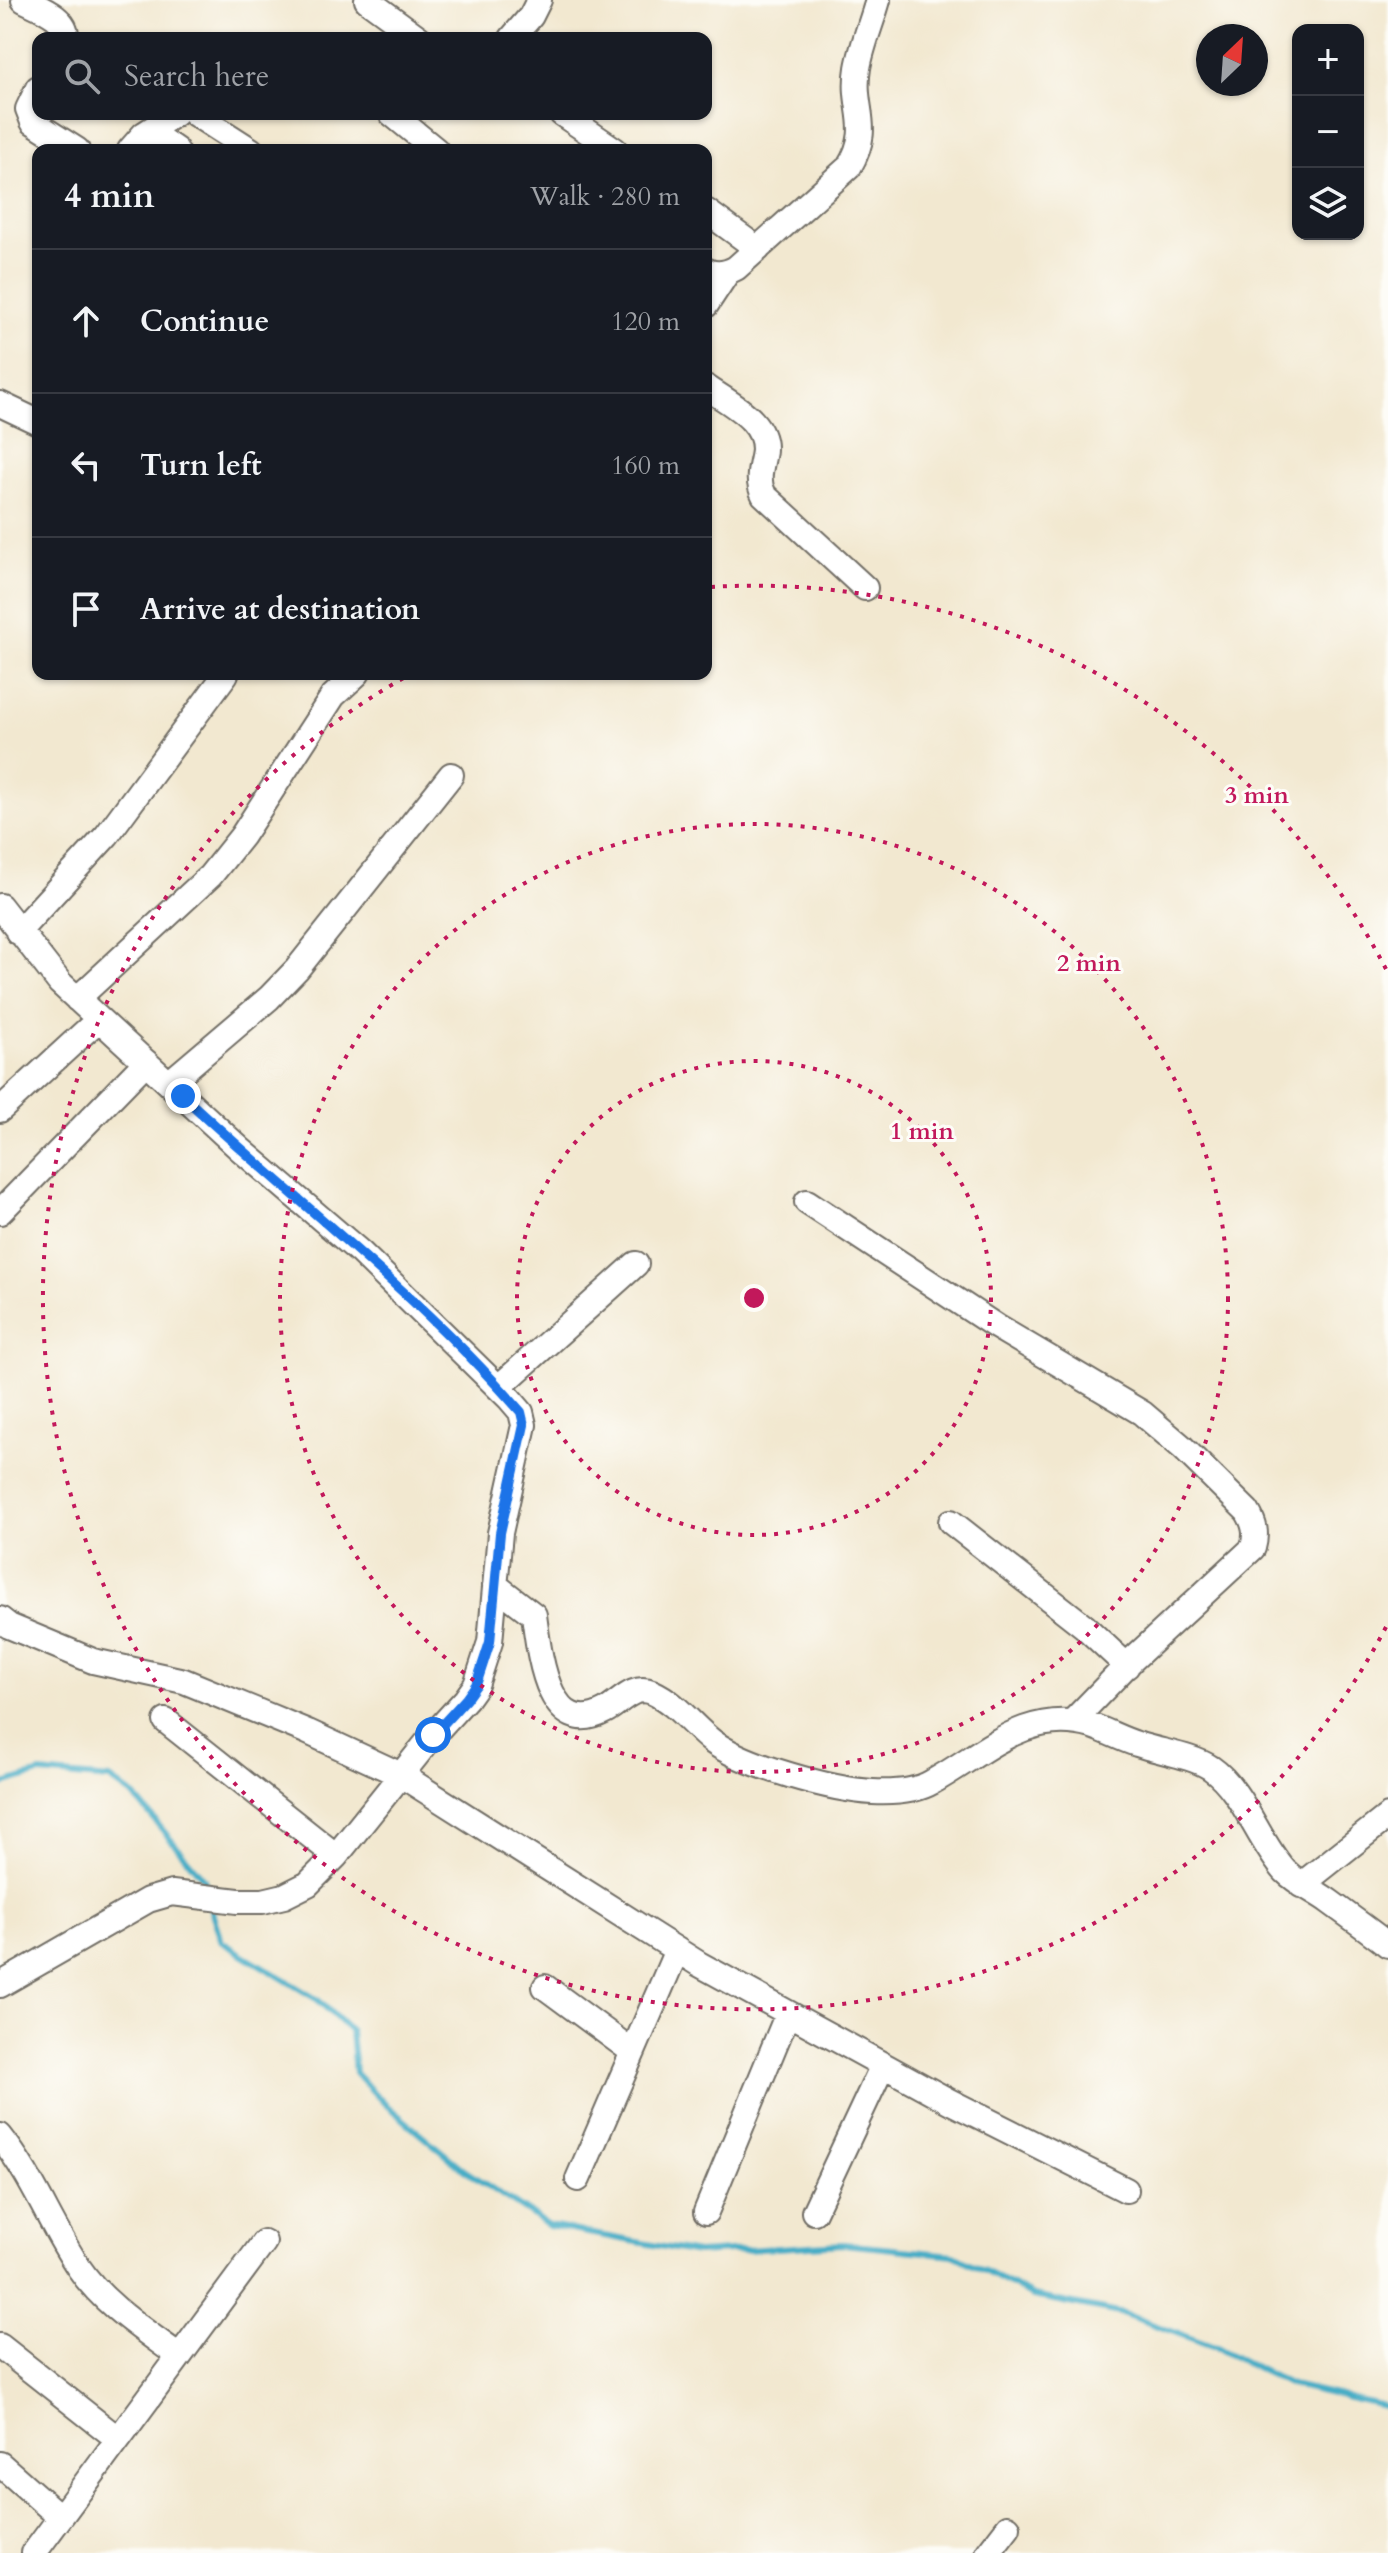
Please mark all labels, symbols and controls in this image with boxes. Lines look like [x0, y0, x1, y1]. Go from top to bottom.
north arrow [1196, 24, 1268, 96]
map controls [1292, 24, 1364, 240]
button: + [1292, 24, 1364, 96]
search box [32, 32, 712, 120]
icon: search [60, 54, 104, 98]
text: Search here [124, 56, 269, 97]
button: − [1292, 96, 1364, 168]
button: layers [1292, 168, 1364, 240]
text: 4 min [64, 173, 155, 219]
text: Walk · 280 m [530, 179, 680, 214]
icon: ahead [64, 299, 108, 343]
text: Continue [140, 301, 269, 342]
text: 120 m [611, 304, 680, 339]
icon: left [64, 443, 108, 487]
text: Turn left [140, 445, 262, 486]
text: 160 m [611, 448, 680, 483]
icon: arrive [64, 587, 108, 631]
text: Arrive at destination [140, 589, 420, 630]
text: 3 min [1225, 779, 1290, 812]
text: 2 min [1057, 947, 1122, 980]
route end [165, 1078, 201, 1114]
text: 1 min [890, 1115, 955, 1148]
centre of rings [740, 1284, 768, 1312]
route start [415, 1717, 451, 1753]

